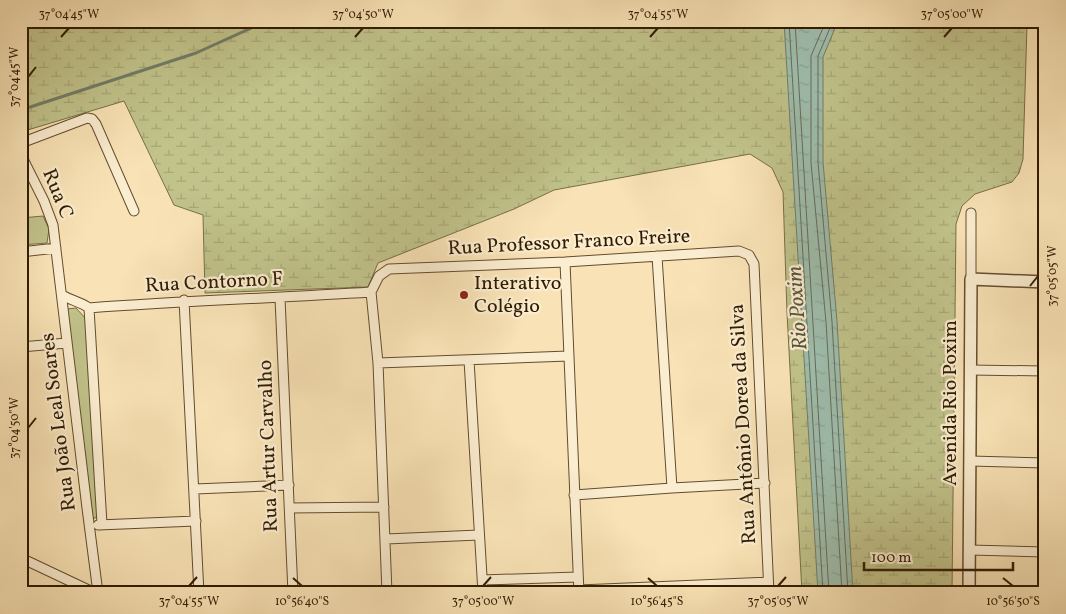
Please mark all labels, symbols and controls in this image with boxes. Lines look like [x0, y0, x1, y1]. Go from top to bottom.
text: 37°04'45"W [39, 7, 99, 23]
text: 37°04'50"W [332, 7, 394, 23]
text: 37°04'55"W [628, 7, 688, 23]
text: 37°05'00"W [921, 7, 983, 23]
text: 37°04'45"W [7, 47, 23, 107]
street label: Rua C [34, 165, 80, 223]
street label: Rua Professor Franco Freire [447, 223, 691, 263]
text: 37°05'05"W [1045, 246, 1061, 306]
street label: Rua Contorno F [144, 265, 284, 301]
water label: Rio Poxim [781, 265, 815, 351]
place label: Interativo Colégio [474, 270, 561, 321]
marker: Interativo Colégio [458, 289, 470, 301]
street label: Rua Antônio Dorea da Silva [724, 303, 764, 545]
street label: Avenida Rio Poxim [937, 320, 965, 486]
street label: Rua João Leal Soares [34, 331, 84, 513]
street label: Rua Artur Carvalho [252, 359, 286, 533]
text: 37°04'50"W [7, 397, 23, 459]
scale bar [864, 539, 1012, 571]
text: 100 m [871, 548, 911, 569]
text: 37°04'55"W [159, 594, 219, 610]
text: 10°56'40"S [275, 594, 329, 610]
text: 37°05'00"W [452, 594, 514, 610]
text: 10°56'45"S [631, 594, 683, 610]
text: 37°05'05"W [748, 594, 808, 610]
text: 10°56'50"S [986, 594, 1040, 610]

